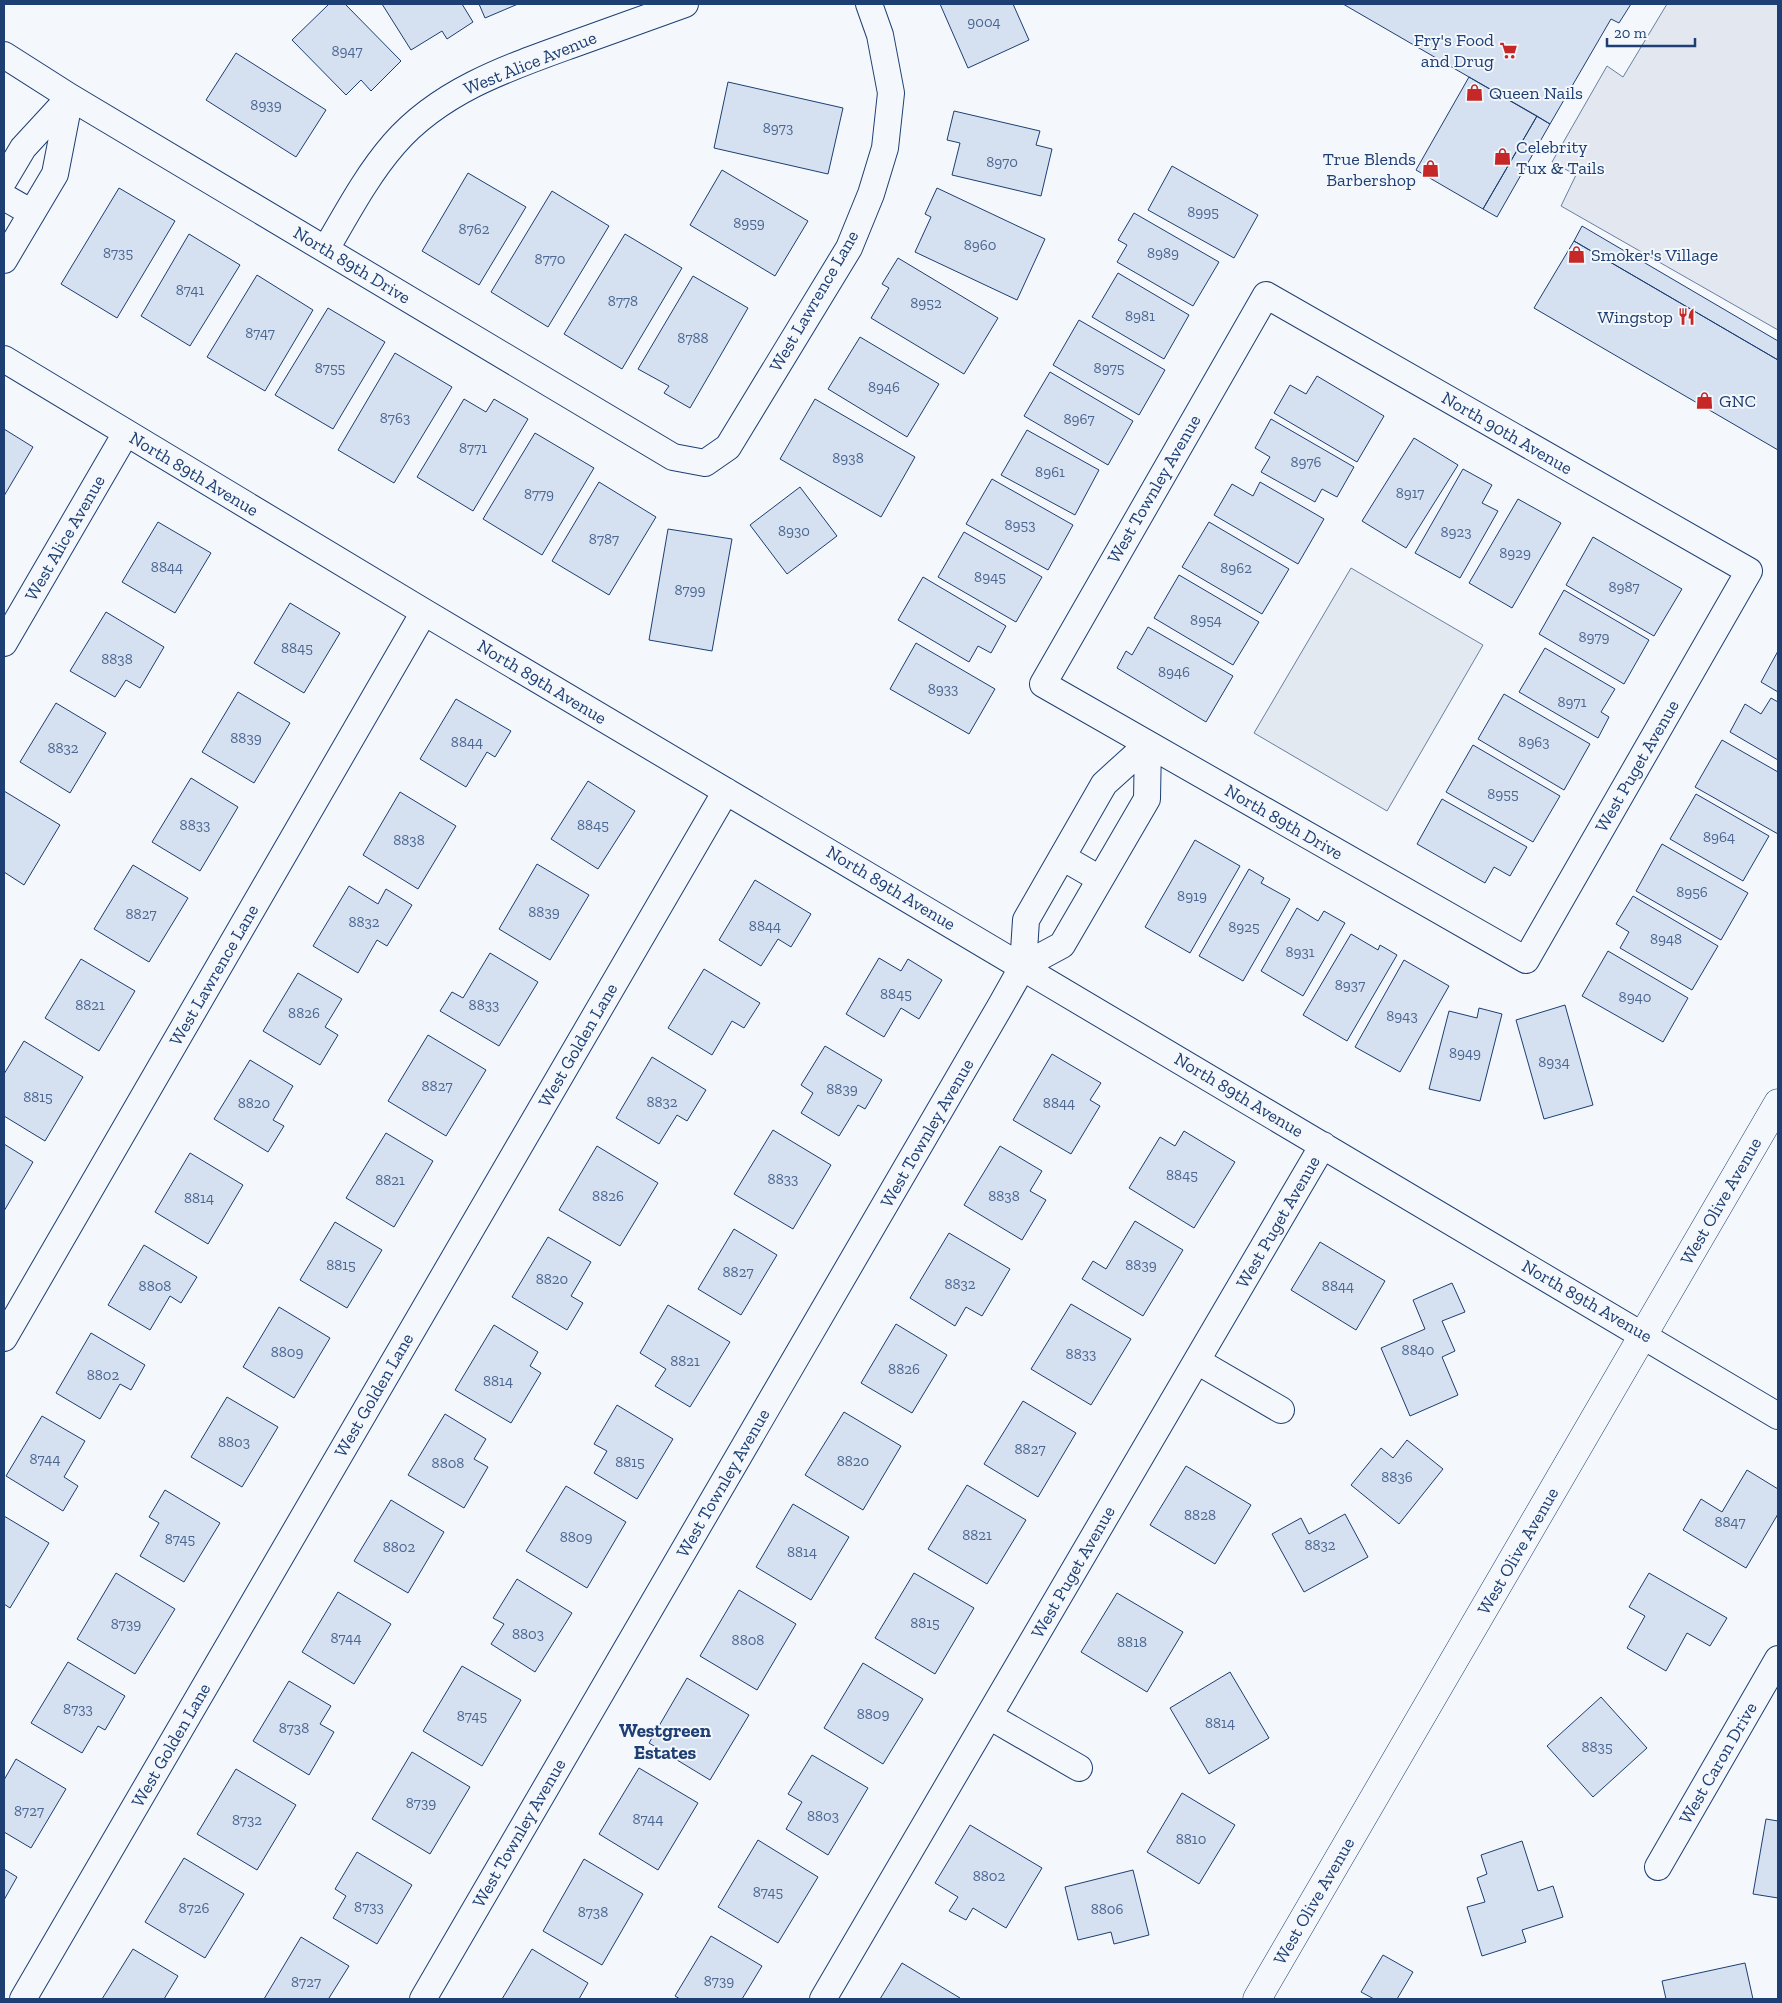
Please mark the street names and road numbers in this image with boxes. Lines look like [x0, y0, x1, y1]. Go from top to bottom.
street label: West Alice Avenue [460, 26, 600, 100]
street label: North 89th Drive [289, 221, 415, 309]
street label: West Lawrence Lane [765, 226, 863, 376]
street label: North 90th Avenue [1438, 387, 1576, 479]
street label: West Townley Avenue [1102, 411, 1206, 567]
street label: North 89th Avenue [125, 427, 263, 521]
street label: West Alice Avenue [20, 471, 110, 605]
street label: North 89th Avenue [473, 635, 611, 729]
street label: West Puget Avenue [1590, 696, 1684, 836]
street label: North 89th Drive [1221, 779, 1347, 865]
street label: North 89th Avenue [822, 841, 960, 935]
street label: West Lawrence Lane [165, 900, 263, 1050]
street label: West Golden Lane [534, 979, 622, 1111]
street label: North 89th Avenue [1170, 1048, 1308, 1142]
street label: West Townley Avenue [875, 1055, 979, 1211]
street label: West Olive Avenue [1676, 1133, 1766, 1269]
street label: West Puget Avenue [1231, 1152, 1325, 1292]
street label: North 89th Avenue [1518, 1255, 1656, 1347]
street label: West Golden Lane [330, 1329, 418, 1461]
street label: West Townley Avenue [671, 1405, 775, 1561]
street label: West Olive Avenue [1473, 1483, 1563, 1619]
street label: West Puget Avenue [1026, 1502, 1120, 1642]
street label: West Golden Lane [127, 1679, 215, 1811]
street label: West Caron Drive [1674, 1698, 1762, 1828]
street label: West Townley Avenue [467, 1755, 571, 1911]
street label: West Olive Avenue [1269, 1833, 1359, 1969]

